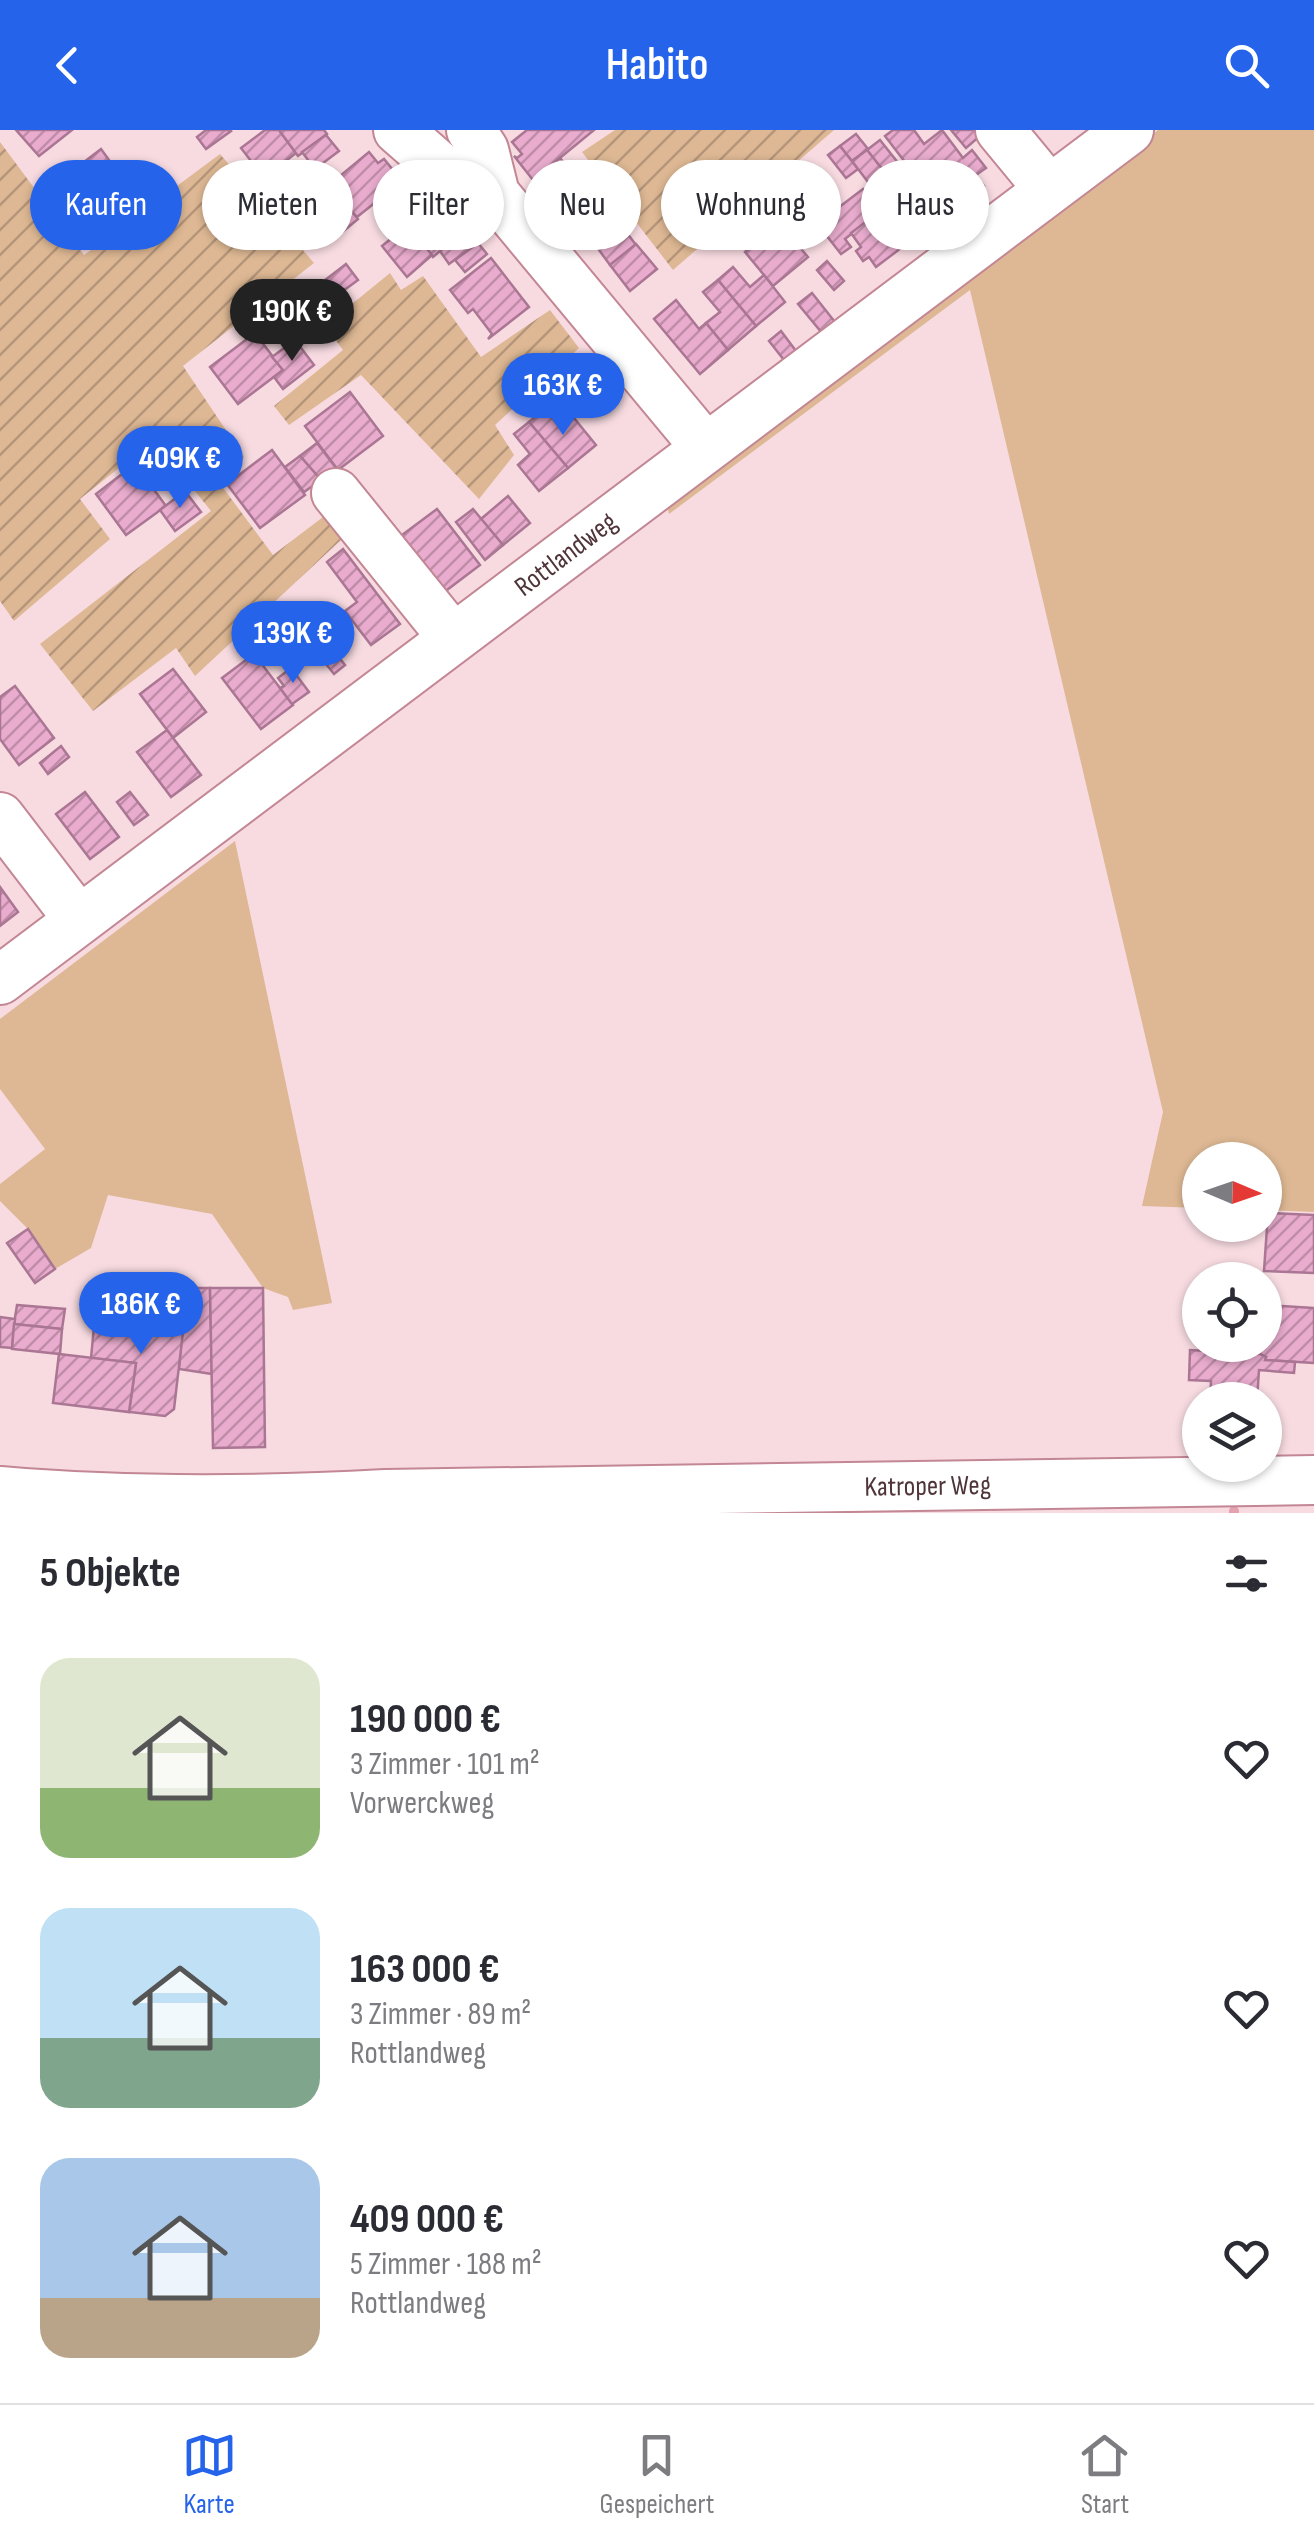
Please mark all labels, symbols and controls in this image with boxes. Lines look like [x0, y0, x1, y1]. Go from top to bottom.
icon: back [40, 38, 95, 93]
text: Habito [606, 38, 708, 93]
icon: search [1219, 38, 1274, 93]
chip: Kaufen [30, 160, 182, 250]
chip: Mieten [202, 160, 353, 250]
chip: Filter [373, 160, 504, 250]
chip: Neu [524, 160, 641, 250]
chip: Wohnung [661, 160, 841, 250]
chip: Haus [861, 160, 989, 250]
pin: 190K € [211, 279, 373, 364]
text: 190K € [252, 292, 332, 331]
pin: 163K € [482, 353, 644, 438]
text: 163K € [523, 366, 603, 405]
pin: 409K € [99, 426, 261, 511]
text: 409K € [139, 439, 221, 478]
street label: Rottlandweg [508, 505, 623, 603]
pin: 139K € [212, 601, 374, 686]
text: 139K € [253, 614, 333, 653]
north arrow [1182, 1142, 1282, 1242]
map controls [1182, 1142, 1282, 1482]
button: locate [1182, 1262, 1282, 1362]
pin: 186K € [60, 1272, 222, 1357]
text: 186K € [101, 1285, 181, 1324]
button: layers [1182, 1382, 1282, 1482]
street label: Katroper Weg [864, 1468, 991, 1503]
icon: filters [1219, 1546, 1274, 1601]
text: 5 Objekte [40, 1548, 181, 1599]
text: 190 000 € [350, 1694, 501, 1745]
icon: home [120, 1698, 240, 1818]
icon: heart [1219, 1731, 1274, 1786]
text: 3 Zimmer · 101 m² [350, 1745, 540, 1784]
text: Vorwerckweg [350, 1784, 494, 1823]
text: 163 000 € [350, 1944, 500, 1995]
icon: home [120, 1948, 240, 2068]
icon: heart [1219, 1981, 1274, 2036]
text: 3 Zimmer · 89 m² [350, 1995, 531, 2034]
text: Rottlandweg [350, 2034, 486, 2073]
text: 409 000 € [350, 2194, 504, 2245]
icon: home [120, 2198, 240, 2318]
icon: heart [1219, 2231, 1274, 2286]
text: 5 Zimmer · 188 m² [350, 2245, 542, 2284]
text: Rottlandweg [350, 2284, 486, 2323]
tab: Karte [182, 2428, 237, 2521]
tab: Gespeichert [600, 2428, 714, 2521]
tab: Start [1077, 2428, 1132, 2521]

